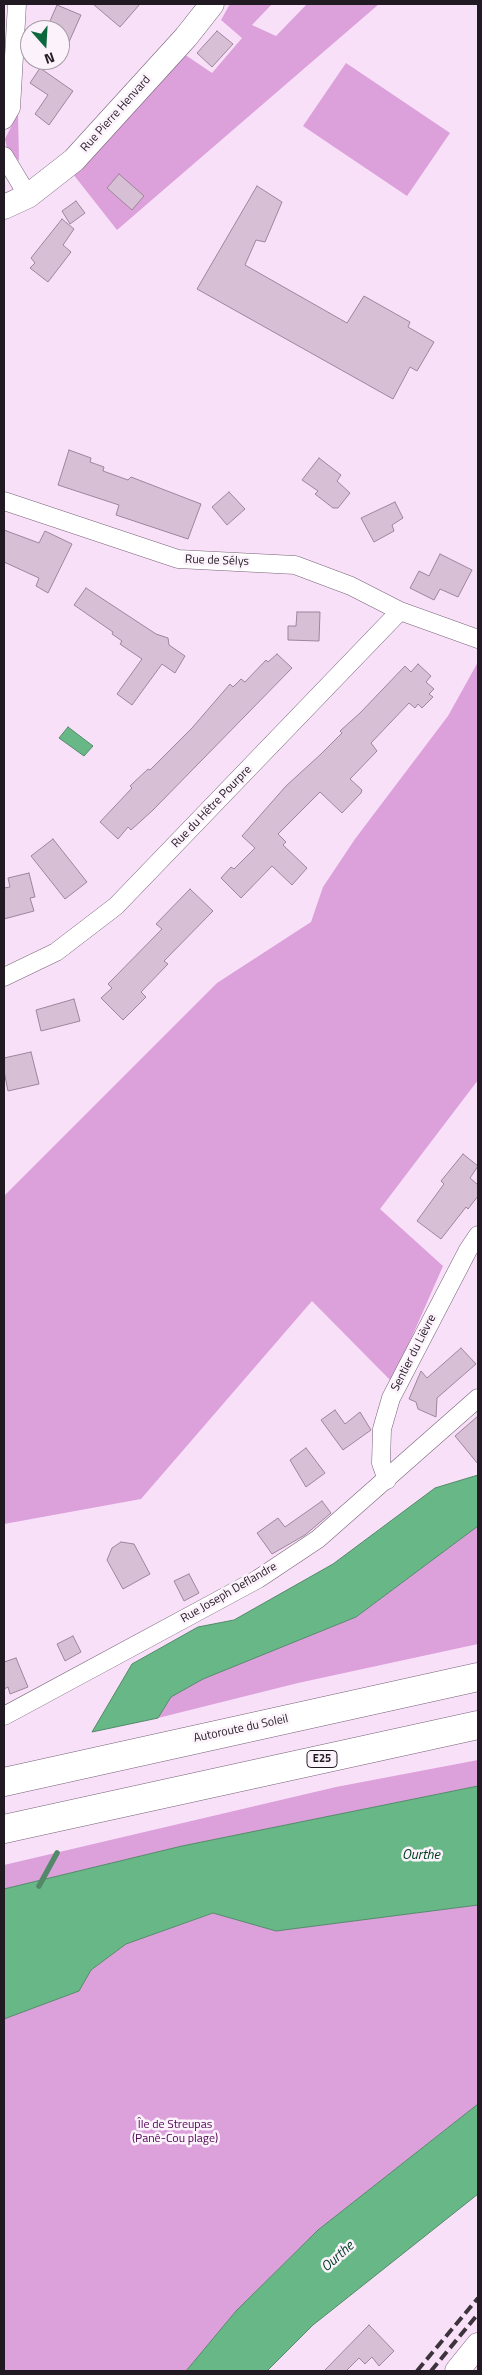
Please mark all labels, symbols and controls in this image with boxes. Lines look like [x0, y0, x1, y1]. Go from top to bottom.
north arrow [20, 20, 70, 70]
text: N [42, 47, 58, 70]
street label: Rue Pierre Henvard [78, 73, 154, 155]
street label: Rue de Sélys [185, 553, 249, 569]
street label: Rue du Hêtre Pourpre [169, 763, 255, 851]
street label: Sentier du Lièvre [388, 1312, 440, 1394]
street label: Rue Joseph Deflandre [178, 1560, 280, 1626]
street label: Autoroute du Soleil [192, 1712, 290, 1746]
road number: E25 [307, 1750, 337, 1768]
water label: Ourthe [402, 1848, 440, 1864]
park label: Île de Streupas (Panê-Cou plage) [132, 2118, 218, 2146]
water label: Ourthe [318, 2238, 358, 2276]

